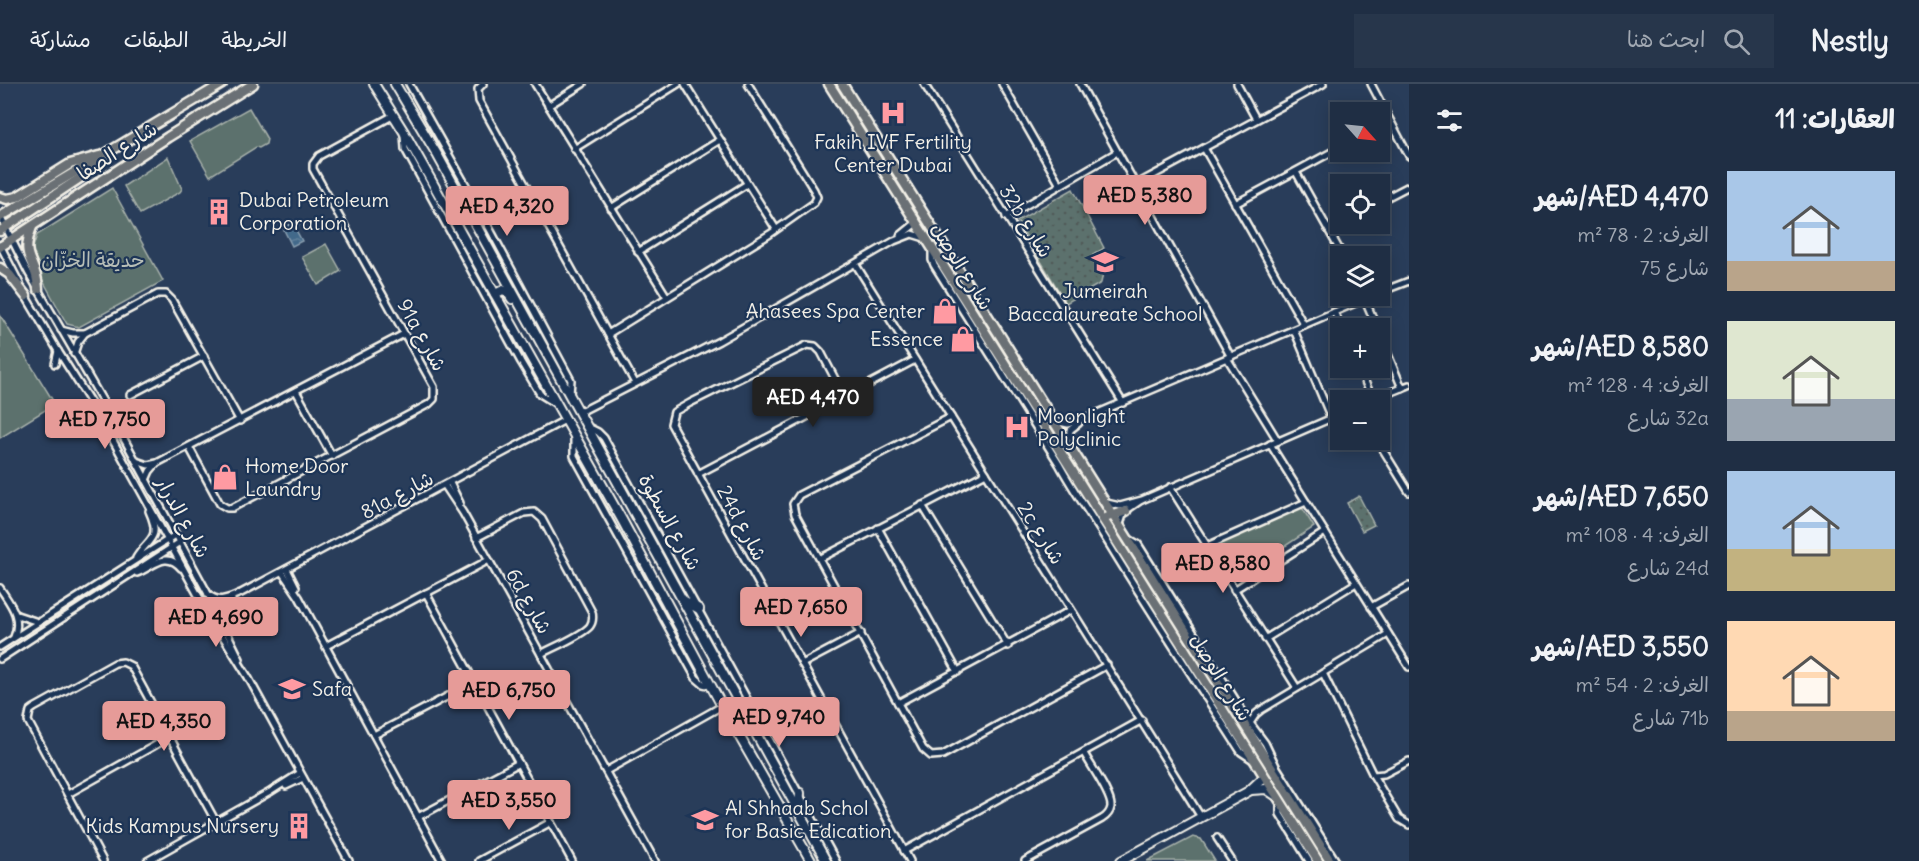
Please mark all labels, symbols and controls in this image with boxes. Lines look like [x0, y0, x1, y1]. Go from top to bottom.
search box [1354, 14, 1774, 68]
text: Nestly [1810, 23, 1889, 59]
text: ابحث هنا [1627, 25, 1705, 53]
icon: search [1720, 25, 1753, 58]
text: مشاركة [30, 26, 91, 53]
text: الطبقات [124, 26, 189, 53]
text: الخريطة [222, 26, 287, 53]
hospital icon: Fakih IVF Fertility Center Dubai [878, 98, 908, 128]
north arrow [1330, 102, 1390, 162]
map controls [1330, 102, 1390, 450]
text: العقارات: 11 [1775, 102, 1895, 135]
icon: filters [1433, 104, 1466, 137]
street label: شارع الصفا [72, 115, 163, 187]
place label: Fakih IVF Fertility Center Dubai [814, 129, 972, 177]
button: locate [1330, 174, 1390, 234]
pin: AED 5,380 [1076, 175, 1214, 226]
street label: 32b شارع [993, 180, 1059, 263]
text: AED 4,470/شهر [1535, 180, 1709, 213]
text: AED 5,380 [1097, 182, 1193, 207]
pin: AED 4,320 [438, 186, 576, 237]
place label: Dubai Petroleum Corporation [239, 187, 389, 235]
text: AED 4,320 [460, 193, 554, 218]
icon: home [1775, 195, 1847, 267]
building icon: Dubai Petroleum Corporation [204, 197, 234, 227]
street label: شارع الوصل [924, 217, 999, 315]
text: الغرف: 2 · 78 m² [1578, 222, 1709, 247]
button: layers [1330, 246, 1390, 306]
park label: حديقة الخزّان [41, 247, 145, 272]
school or university icon: Jumeirah Baccalaureate School [1090, 247, 1120, 277]
text: شارع 75 [1640, 255, 1709, 280]
place label: Jumeirah Baccalaureate School [1008, 278, 1202, 326]
street label: 91a شارع [391, 294, 452, 376]
shop icon: Ahasees Spa Center [930, 296, 960, 326]
place label: Ahasees Spa Center [746, 298, 925, 323]
button: + [1330, 318, 1390, 378]
shop icon: Essence [948, 324, 978, 354]
place label: Essence [870, 326, 943, 351]
text: AED 8,580/شهر [1532, 330, 1709, 363]
icon: home [1775, 345, 1847, 417]
text: الغرف: 4 · 128 m² [1568, 372, 1709, 397]
pin: AED 4,470 [744, 377, 882, 428]
text: AED 4,470 [766, 384, 860, 409]
button: − [1330, 390, 1390, 450]
pin: AED 7,750 [36, 399, 174, 450]
place label: Moonlight Polyclinic [1037, 403, 1126, 451]
text: 32a شارع [1627, 405, 1709, 430]
text: AED 7,750 [59, 406, 151, 431]
hospital icon: Moonlight Polyclinic [1002, 412, 1032, 442]
place label: Home Door Laundry [245, 453, 349, 501]
shop icon: Home Door Laundry [210, 462, 240, 492]
street label: 81a شارع [356, 465, 438, 526]
street label: شارع السطوة [632, 469, 707, 576]
street label: شارع الدرار [149, 471, 216, 563]
text: AED 7,650/شهر [1534, 480, 1709, 513]
street label: 24d شارع [710, 481, 773, 566]
icon: home [1775, 495, 1847, 567]
street label: 2c شارع [1011, 497, 1070, 570]
text: الغرف: 4 · 108 m² [1566, 522, 1709, 547]
pin: AED 8,580 [1154, 543, 1292, 594]
text: AED 8,580 [1175, 550, 1271, 575]
text: 24d شارع [1627, 555, 1709, 580]
street label: 6d شارع [499, 563, 558, 639]
pin: AED 7,650 [732, 587, 870, 638]
text: AED 7,650 [754, 594, 848, 619]
pin: AED 4,690 [147, 597, 285, 648]
text: AED 4,690 [168, 604, 264, 629]
street label: شارع الوصل [1183, 628, 1258, 726]
text: AED 3,550/شهر [1533, 630, 1709, 663]
icon: home [1775, 645, 1847, 717]
pin: AED 6,750 [440, 670, 578, 721]
text: الغرف: 2 · 54 m² [1576, 672, 1709, 697]
school or university icon: Safa [277, 674, 307, 704]
place label: Safa [312, 676, 352, 701]
text: AED 6,750 [462, 677, 556, 702]
pin: AED 9,740 [710, 697, 848, 748]
pin: AED 4,350 [95, 701, 233, 752]
text: AED 9,740 [733, 704, 825, 729]
text: 71b شارع [1632, 705, 1709, 730]
text: AED 4,350 [116, 708, 212, 733]
pin: AED 3,550 [440, 780, 578, 831]
text: AED 3,550 [461, 787, 557, 812]
place label: Al Shhaab Schol for Basic Edication [725, 795, 892, 843]
school or university icon: Al Shhaab Schol for Basic Edication [690, 805, 720, 835]
building icon: Kids Kampus Nursery [284, 811, 314, 841]
place label: Kids Kampus Nursery [86, 813, 279, 838]

